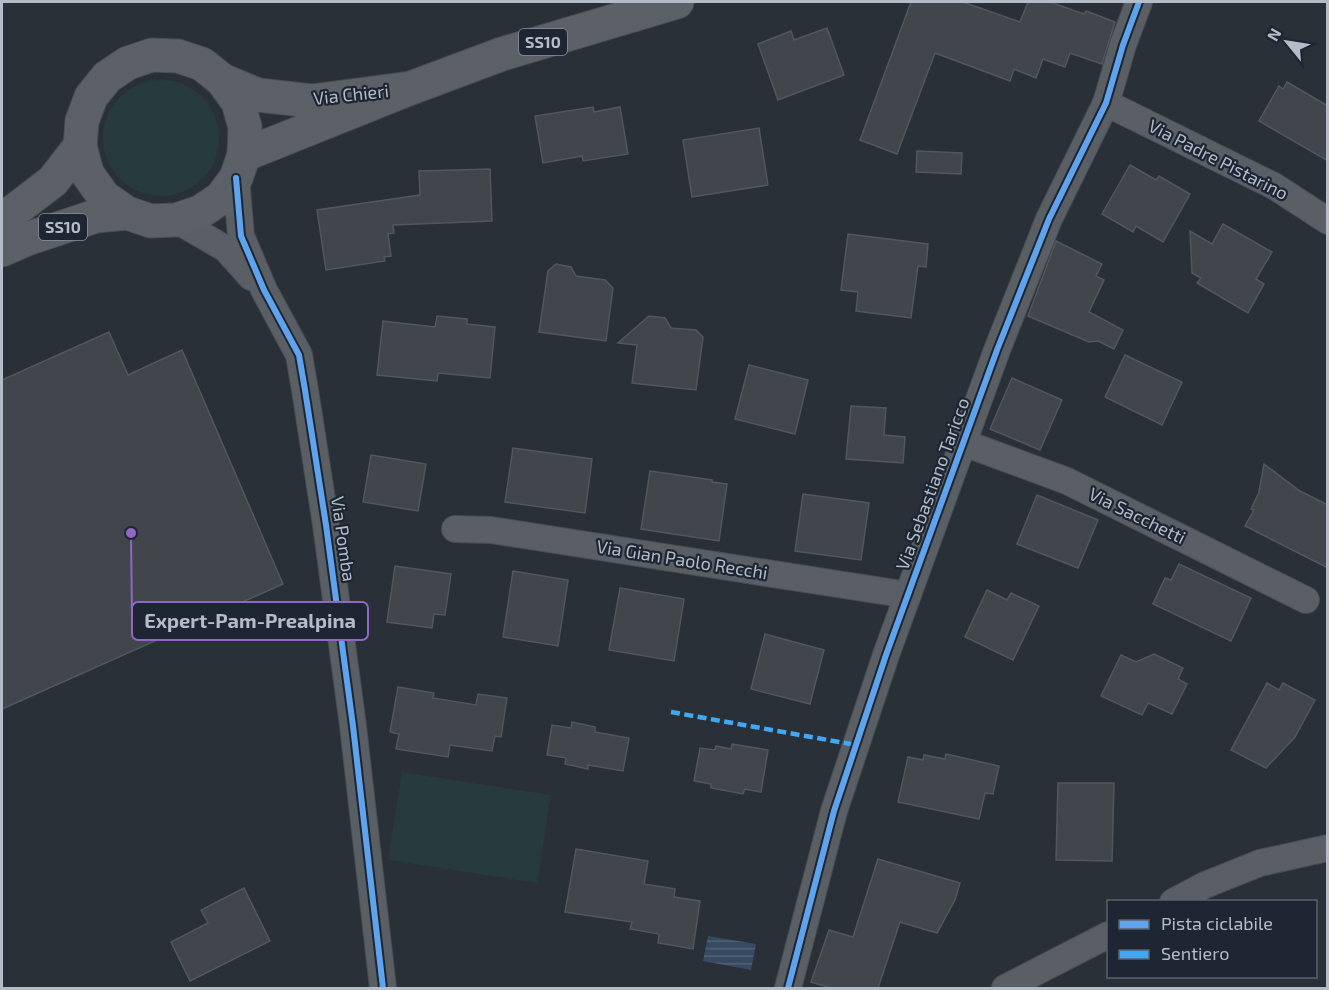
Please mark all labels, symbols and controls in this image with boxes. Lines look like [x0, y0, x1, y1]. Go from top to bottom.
north arrow [1257, 12, 1317, 72]
text: N [1262, 24, 1285, 44]
road number: SS10 [519, 29, 567, 55]
street label: Via Chieri [312, 79, 390, 109]
street label: Via Padre Pistarino [1145, 114, 1292, 204]
road number: SS10 [39, 214, 87, 240]
street label: Via Sebastiano Taricco [891, 395, 973, 573]
street label: Via Sacchetti [1085, 482, 1189, 548]
street label: Via Pomba [327, 495, 361, 583]
street label: Via Gian Paolo Recchi [595, 535, 769, 583]
callout: Expert-Pam-Prealpina [132, 602, 368, 640]
text: Expert-Pam-Prealpina [144, 608, 356, 632]
legend [1107, 900, 1317, 978]
text: Pista ciclabile [1161, 912, 1273, 934]
text: Sentiero [1161, 942, 1229, 964]

